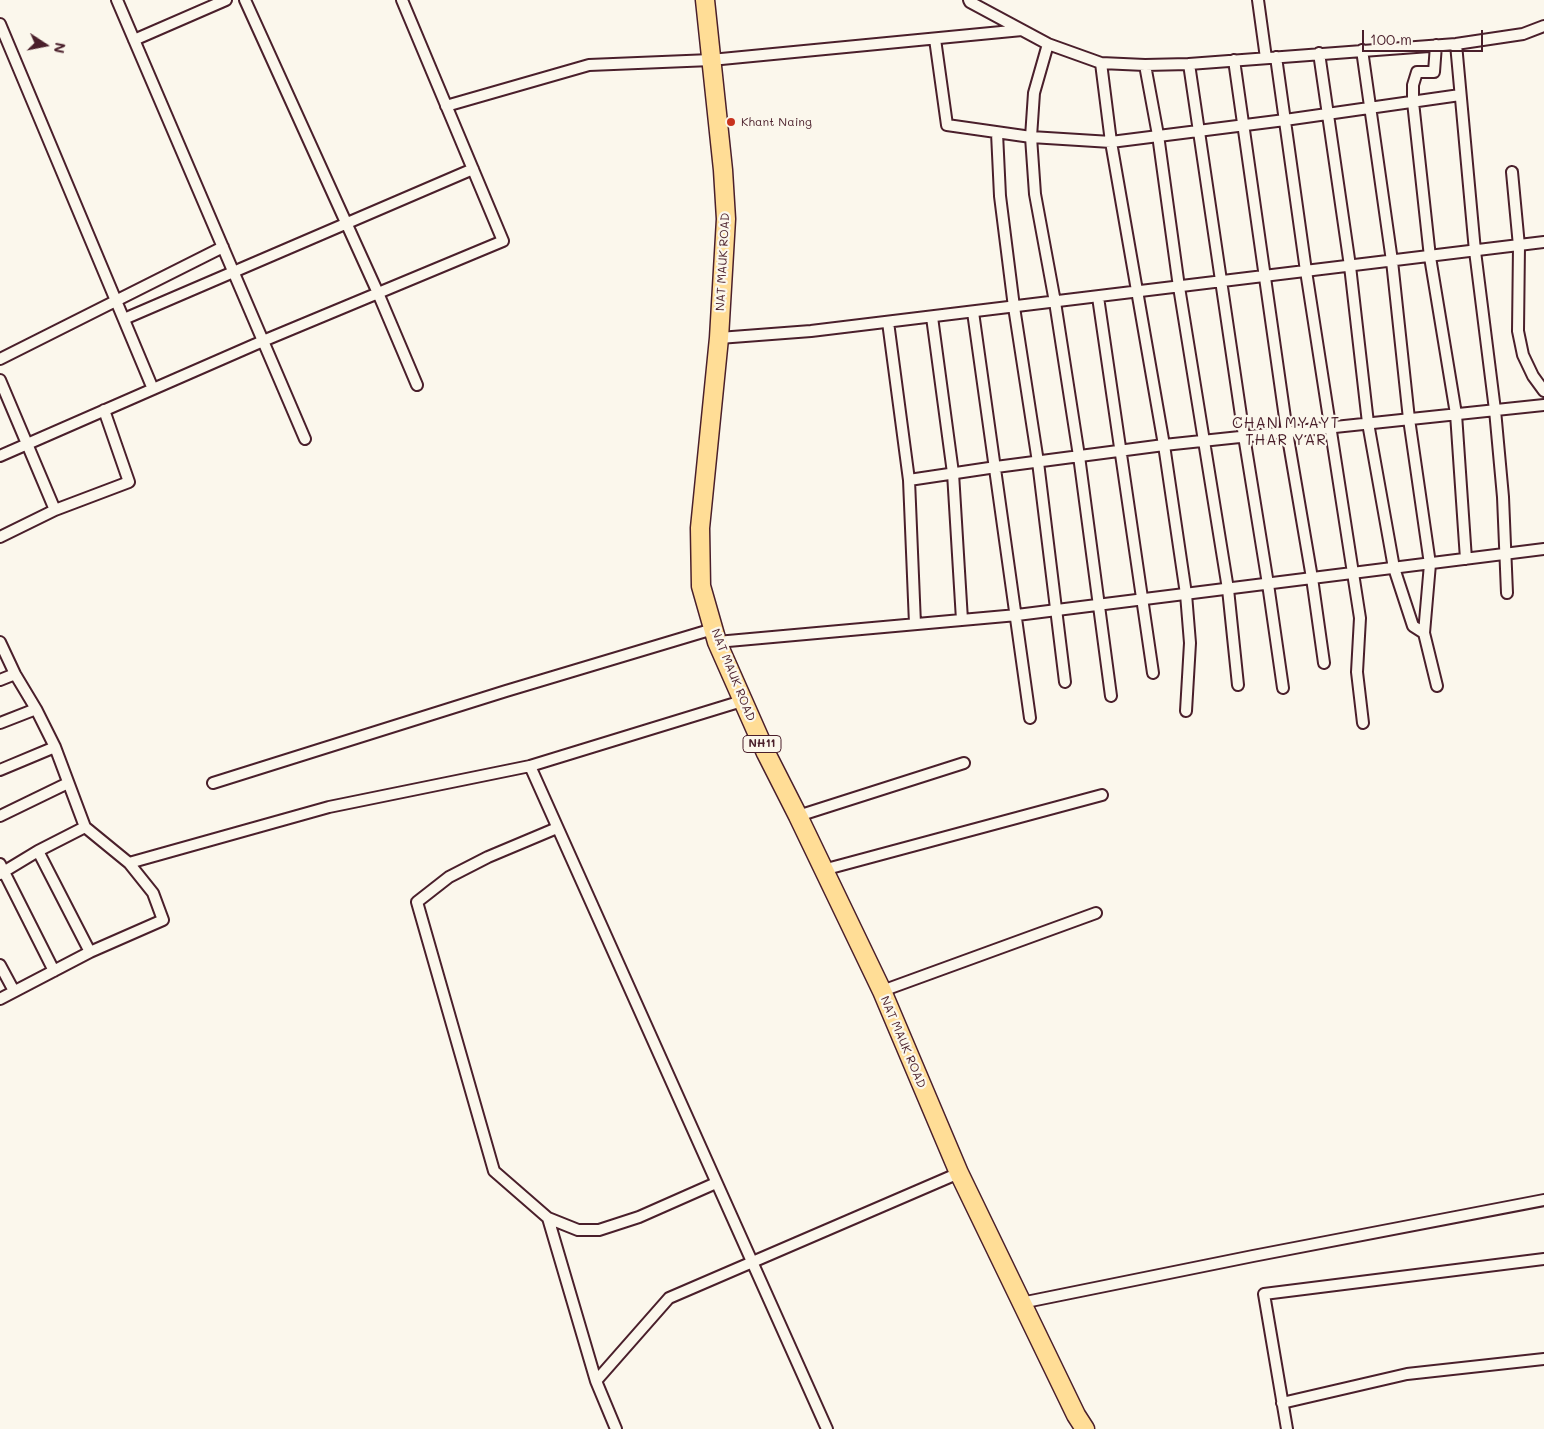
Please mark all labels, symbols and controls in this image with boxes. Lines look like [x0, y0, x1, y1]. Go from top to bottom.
north arrow [20, 20, 70, 70]
scale bar [1364, 20, 1485, 52]
text: 100 m [1370, 29, 1412, 49]
text: N [50, 41, 71, 55]
place label: Khant Naing [741, 115, 812, 129]
marker: Khant Naing [725, 116, 737, 128]
street label: NAT MAUK ROAD [713, 212, 733, 312]
district label: CHAN MYAYT THAR YAR [1231, 414, 1341, 449]
street label: NAT MAUK ROAD [708, 627, 758, 723]
road number: NH11 [743, 736, 781, 752]
street label: NAT MAUK ROAD [877, 994, 929, 1090]

